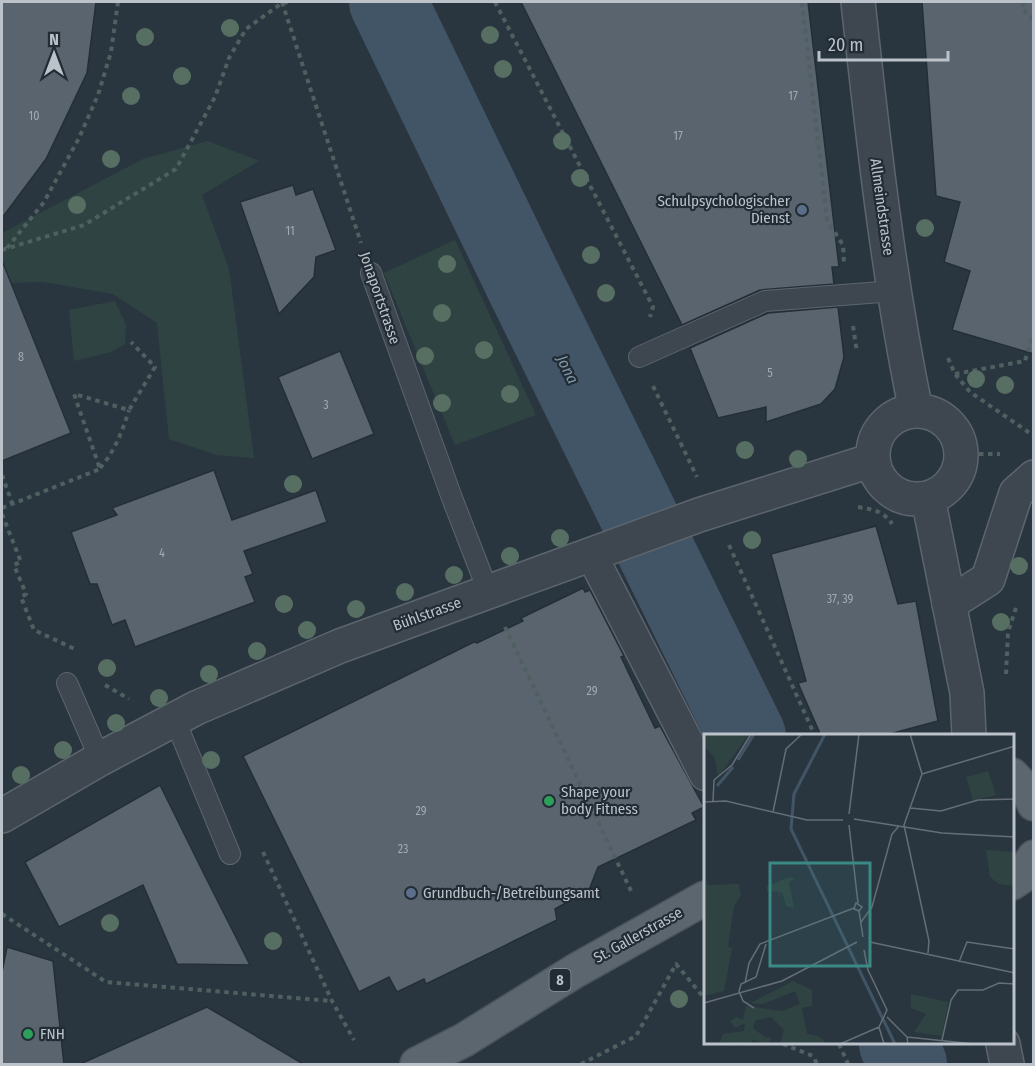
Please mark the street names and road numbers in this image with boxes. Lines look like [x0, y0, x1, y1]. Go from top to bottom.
street label: Allmeindstrasse [866, 157, 898, 257]
street label: Jonaportstrasse [356, 249, 404, 347]
street label: Bühlstrasse [390, 593, 464, 635]
street label: St. Gallerstrasse [591, 903, 685, 967]
road number: 8 [550, 969, 570, 991]

